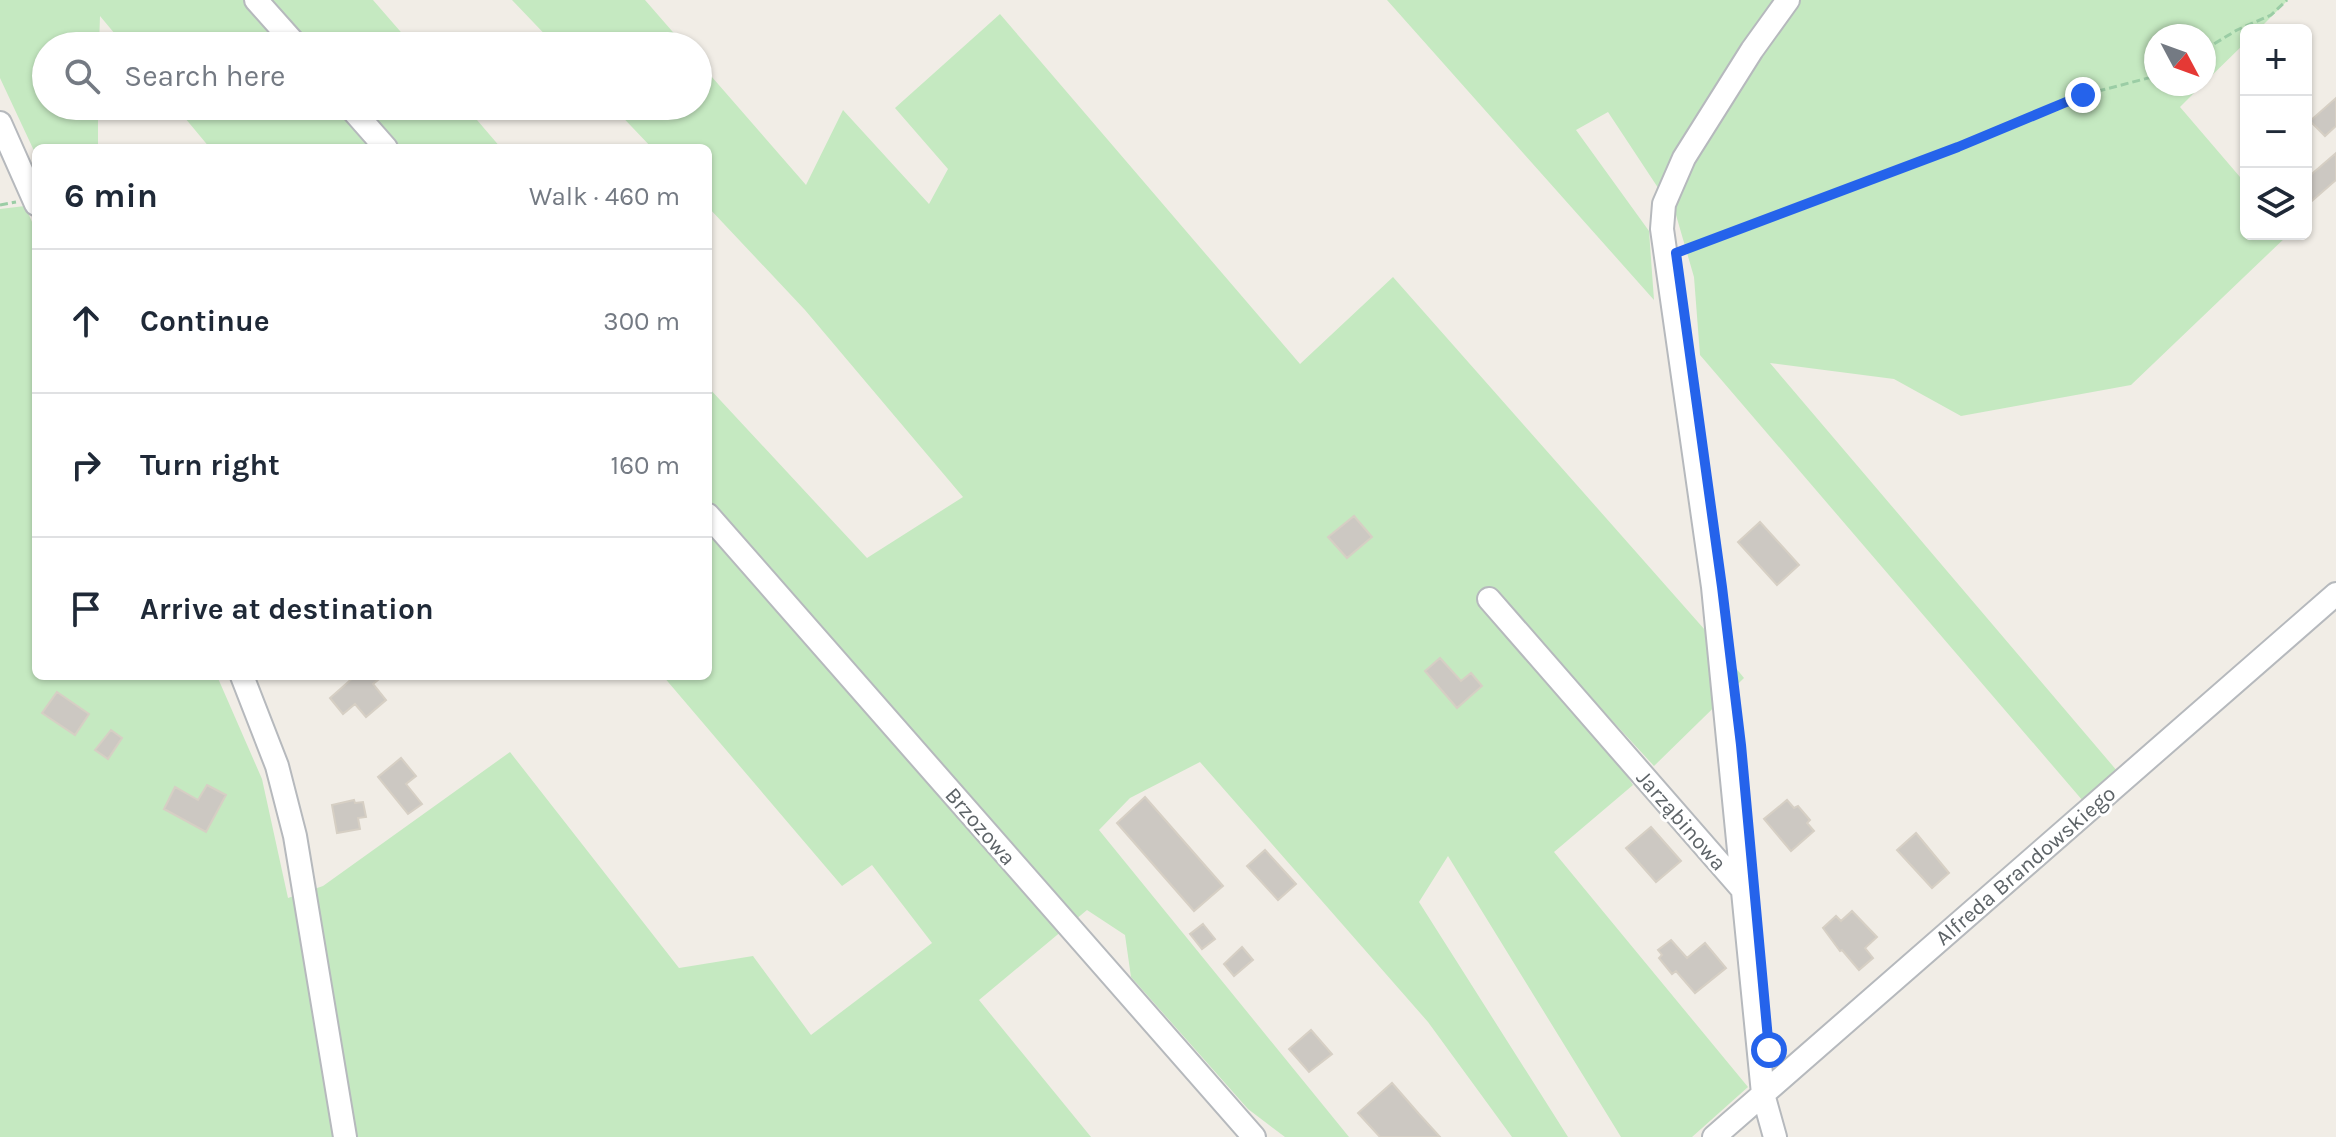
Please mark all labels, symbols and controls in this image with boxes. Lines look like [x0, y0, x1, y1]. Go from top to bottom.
north arrow [2144, 24, 2216, 96]
map controls [2240, 24, 2312, 240]
button: + [2240, 24, 2312, 96]
search box [32, 32, 712, 120]
icon: search [60, 54, 104, 98]
text: Search here [124, 58, 285, 94]
route end [2065, 77, 2101, 113]
button: − [2240, 96, 2312, 168]
button: layers [2240, 168, 2312, 240]
text: 6 min [64, 176, 158, 216]
text: Walk · 460 m [529, 181, 680, 212]
icon: ahead [64, 299, 108, 343]
text: Continue [140, 303, 270, 339]
text: 300 m [603, 306, 680, 337]
icon: right [64, 443, 108, 487]
text: Turn right [140, 447, 280, 483]
text: 160 m [611, 450, 680, 481]
icon: arrive [64, 587, 108, 631]
text: Arrive at destination [140, 591, 434, 627]
street label: Jarząbinowa [1631, 765, 1732, 876]
street label: Alfreda Brandowskiego [1930, 780, 2121, 951]
street label: Brzozowa [939, 782, 1021, 871]
route start [1751, 1032, 1787, 1068]

